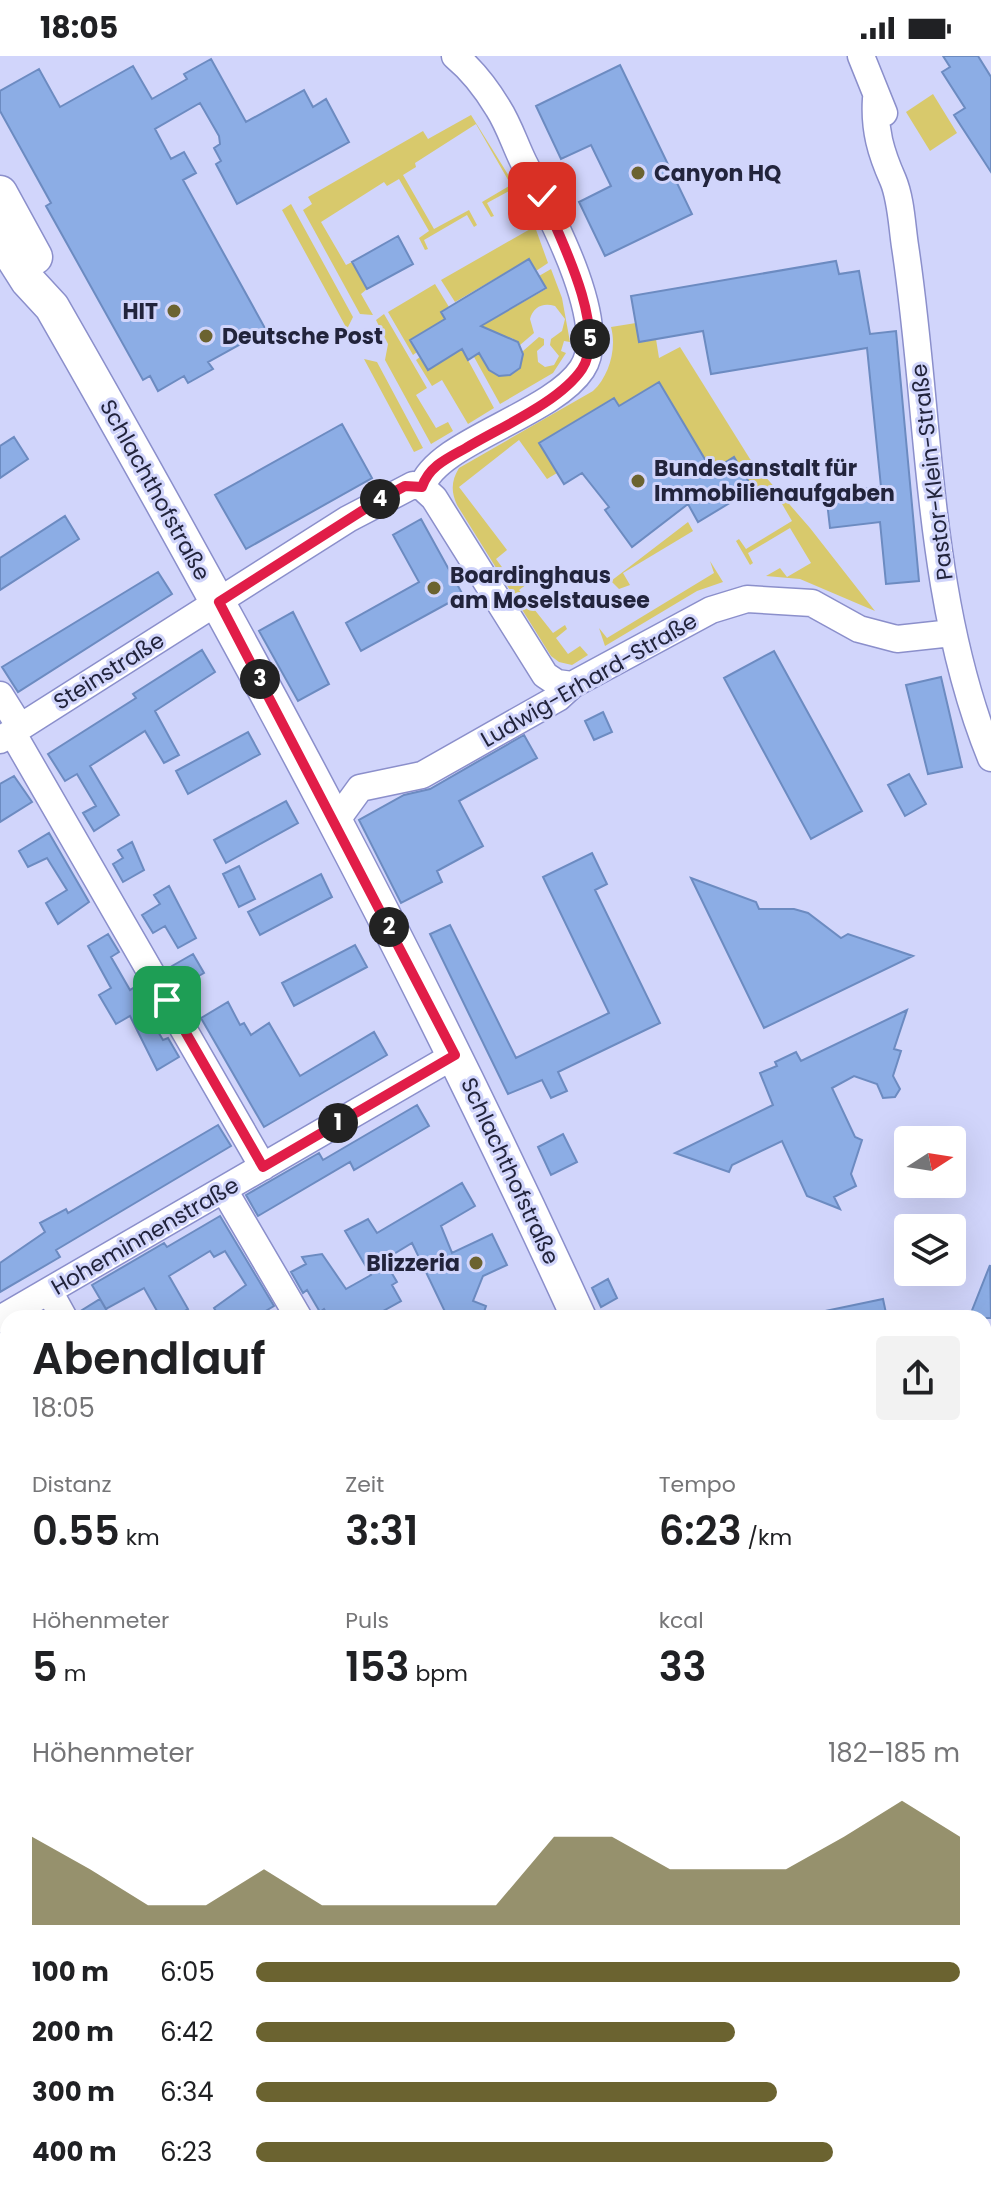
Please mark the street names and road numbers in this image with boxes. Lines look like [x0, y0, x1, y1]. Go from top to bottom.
street label: Pastor-Klein-Straße [903, 362, 961, 582]
street label: Schlachthofstraße [92, 394, 218, 586]
street label: Ludwig-Erhard-Straße [475, 605, 703, 755]
street label: Steinstraße [48, 625, 170, 717]
street label: Schlachthofstraße [453, 1073, 567, 1269]
street label: Hoheminnenstraße [45, 1170, 245, 1302]

